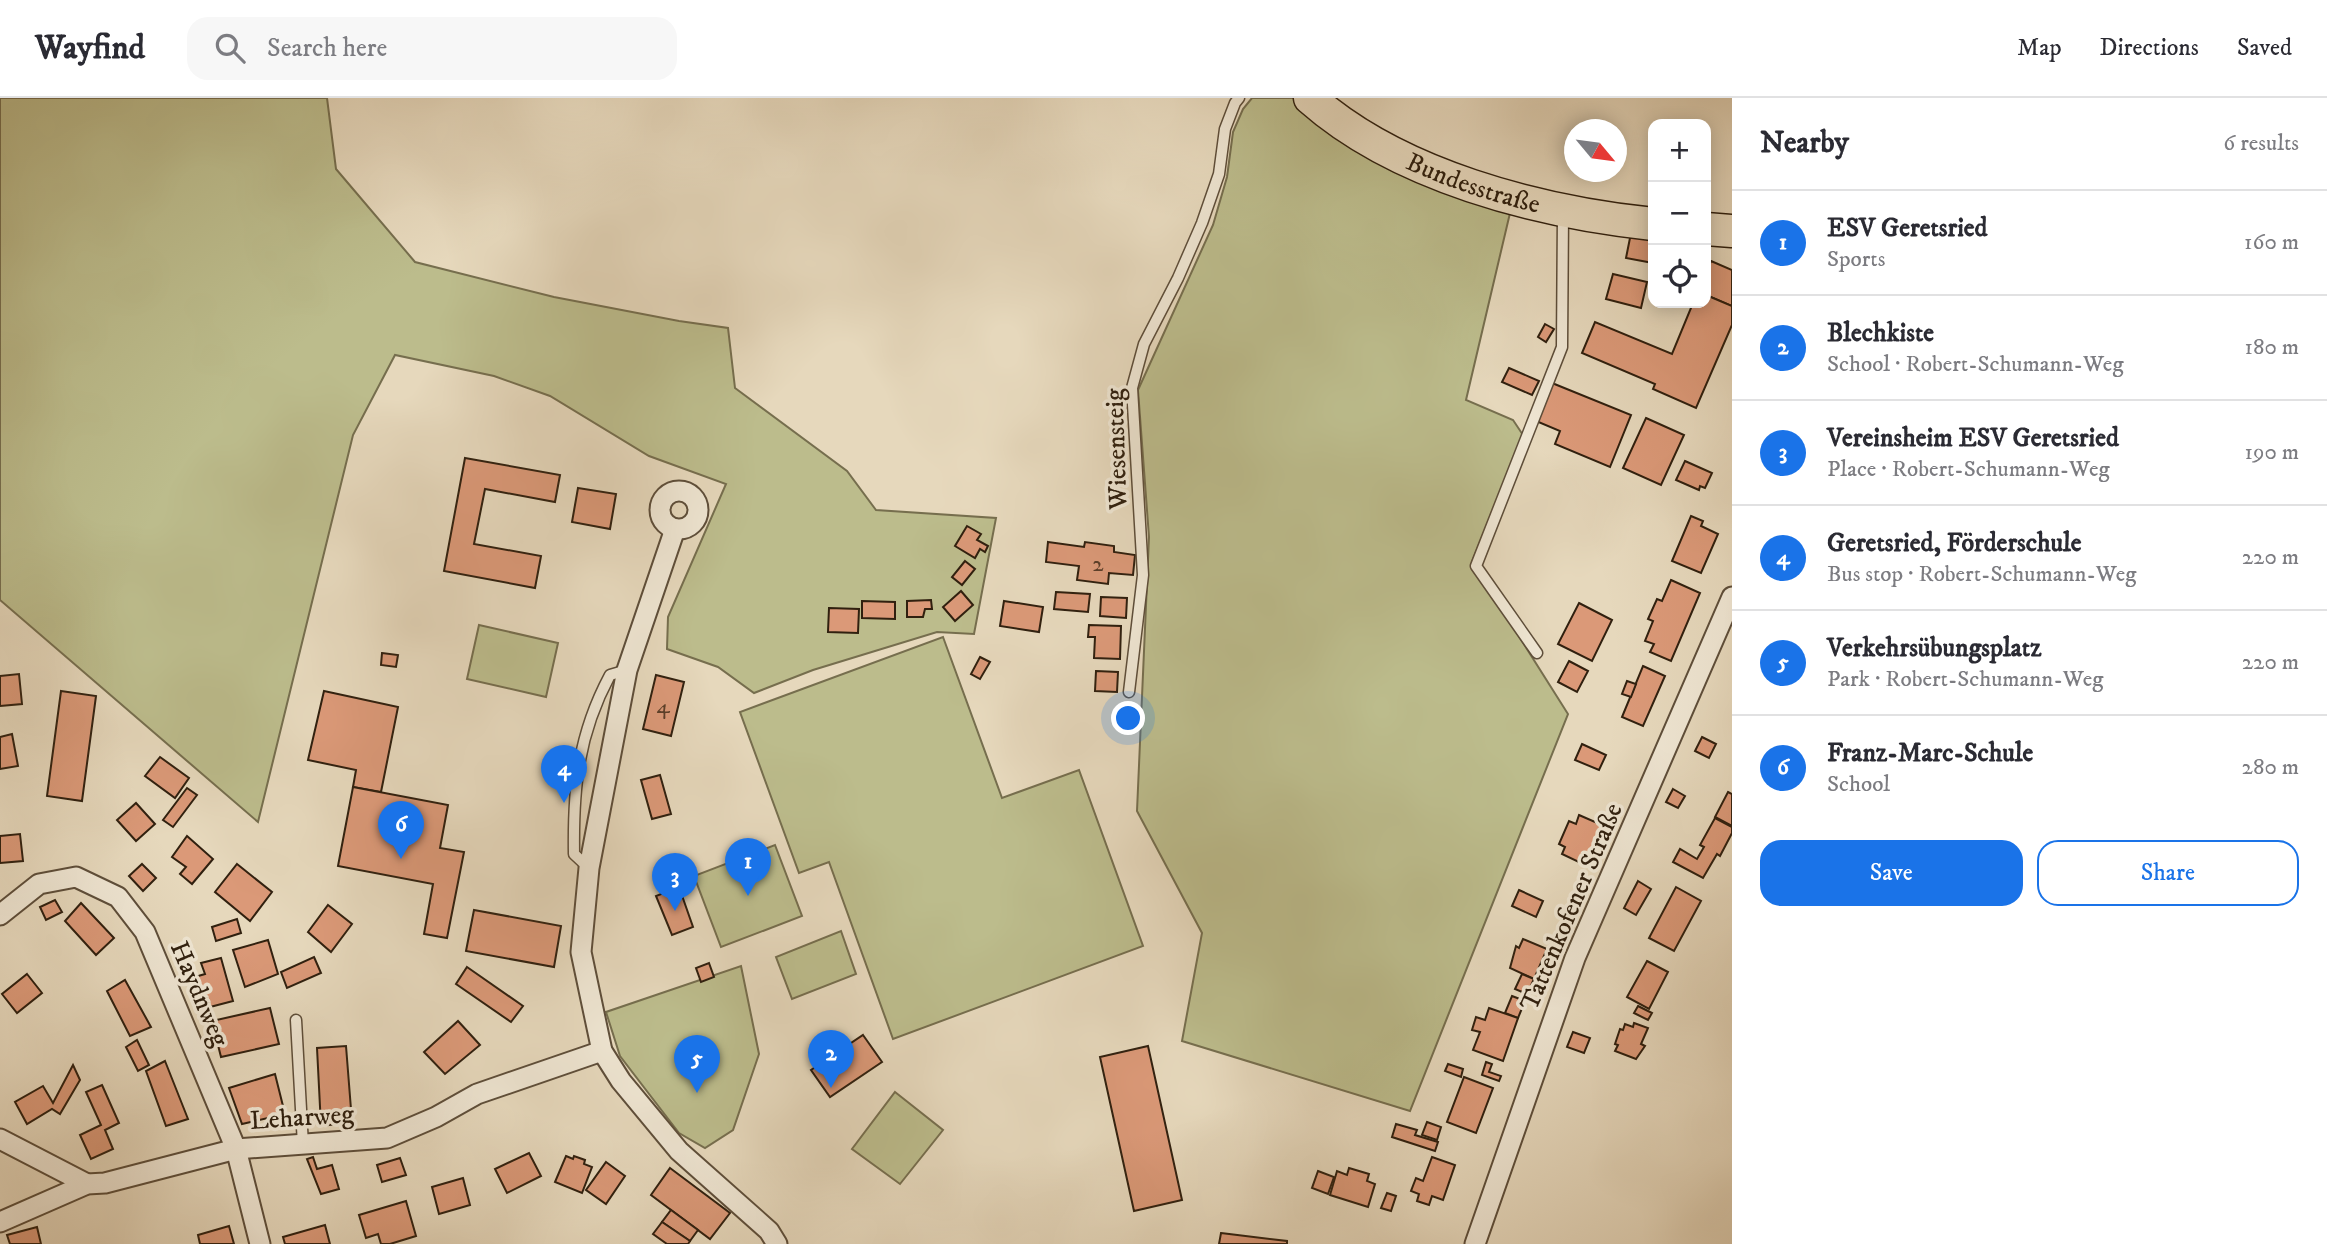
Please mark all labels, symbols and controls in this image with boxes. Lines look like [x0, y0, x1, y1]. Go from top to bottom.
search box [187, 17, 677, 80]
text: Wayfind [35, 28, 145, 69]
icon: search [211, 29, 249, 67]
text: Search here [267, 32, 387, 65]
text: Map [2017, 33, 2062, 63]
text: Directions [2100, 33, 2199, 63]
text: Saved [2237, 33, 2292, 63]
north arrow [1564, 119, 1627, 182]
map controls [1648, 119, 1711, 308]
button: + [1648, 119, 1711, 182]
text: Nearby [1760, 125, 1849, 162]
text: 6 results [2223, 129, 2299, 158]
street label: Bundesstraße [1401, 145, 1543, 221]
button: − [1648, 182, 1711, 245]
text: ESV Geretsried [1827, 212, 1988, 245]
text: 1 [1779, 228, 1787, 257]
text: 160 m [2244, 228, 2299, 257]
button: locate [1648, 245, 1711, 308]
text: Sports [1827, 245, 1885, 274]
text: Blechkiste [1827, 317, 1934, 350]
text: 2 [1777, 333, 1789, 362]
text: 180 m [2244, 333, 2299, 362]
text: School · Robert-Schumann-Weg [1827, 350, 2124, 379]
street label: Wiesensteig [1098, 387, 1136, 511]
text: Vereinsheim ESV Geretsried [1827, 422, 2119, 455]
text: 3 [1779, 438, 1787, 467]
text: 190 m [2245, 438, 2299, 467]
text: Place · Robert-Schumann-Weg [1827, 455, 2110, 484]
text: Geretsried, Förderschule [1827, 527, 2081, 560]
text: 4 [1776, 543, 1790, 572]
text: 220 m [2242, 543, 2299, 572]
house number: 2 [1092, 550, 1104, 579]
text: Bus stop · Robert-Schumann-Weg [1827, 560, 2137, 589]
text: Verkehrsübungsplatz [1827, 632, 2041, 665]
text: 5 [1777, 648, 1789, 677]
text: 220 m [2242, 648, 2299, 677]
text: Park · Robert-Schumann-Weg [1827, 665, 2103, 694]
house number: 4 [656, 692, 670, 721]
your location [1111, 701, 1145, 735]
text: Franz-Marc-Schule [1827, 737, 2033, 770]
pin: 4 [541, 745, 587, 803]
text: 6 [1777, 753, 1789, 782]
text: 280 m [2242, 753, 2299, 782]
text: School [1827, 770, 1890, 799]
street label: Tattenkofener Straße [1513, 798, 1631, 1016]
pin: 6 [378, 801, 424, 859]
pin: 1 [725, 838, 771, 896]
button: Save [1760, 840, 2023, 906]
button: Share [2037, 840, 2299, 906]
pin: 3 [652, 853, 698, 911]
street label: Haydnweg [162, 936, 236, 1052]
pin: 2 [808, 1030, 854, 1088]
pin: 5 [674, 1035, 720, 1093]
street label: Leharweg [249, 1098, 355, 1138]

